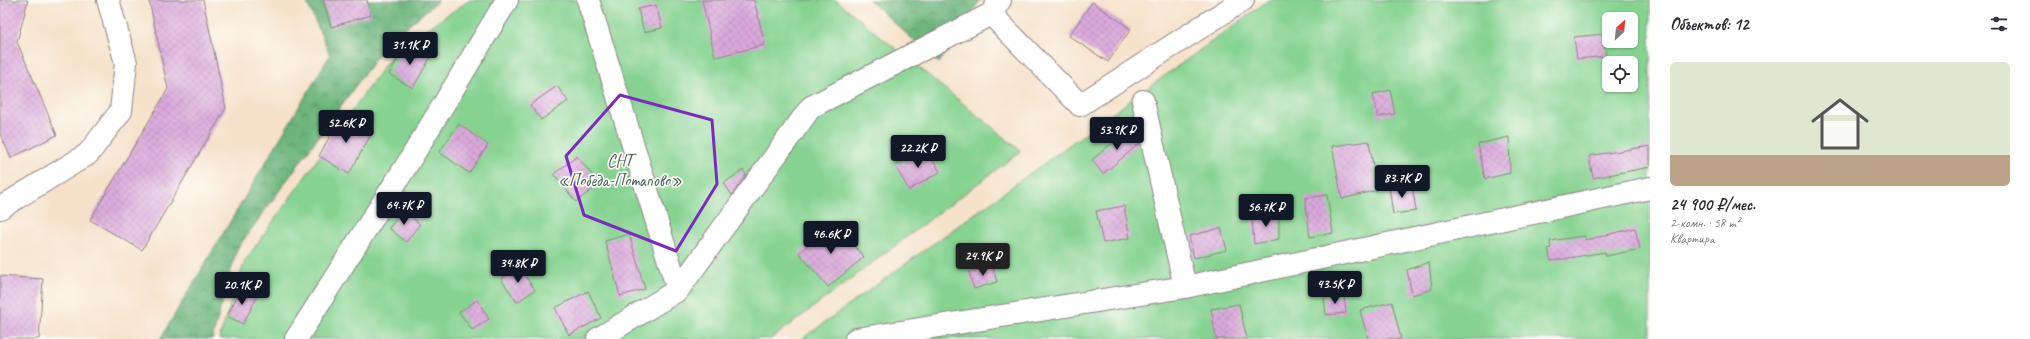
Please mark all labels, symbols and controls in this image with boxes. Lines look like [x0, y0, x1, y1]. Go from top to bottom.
north arrow [1602, 12, 1638, 48]
map controls [1602, 12, 1638, 92]
icon: filters [1988, 13, 2010, 35]
text: Объектов: 12 [1670, 14, 1749, 35]
pin: 31.1K ₽ [373, 32, 447, 66]
text: 31.1K ₽ [392, 37, 428, 53]
button: locate [1602, 56, 1638, 92]
icon: home [1804, 88, 1876, 160]
pin: 52.6K ₽ [309, 110, 383, 144]
text: 52.6K ₽ [328, 115, 364, 131]
pin: 53.9K ₽ [1080, 117, 1154, 151]
text: 53.9K ₽ [1099, 122, 1135, 138]
pin: 22.2K ₽ [881, 135, 955, 169]
text: 22.2K ₽ [900, 140, 936, 156]
park label: СНТ «Победа-Потапово» [558, 150, 682, 191]
pin: 83.7K ₽ [1365, 165, 1439, 199]
text: 83.7K ₽ [1384, 170, 1420, 186]
pin: 64.7K ₽ [367, 192, 441, 226]
pin: 56.7K ₽ [1229, 194, 1303, 228]
text: 24 900 ₽/мес. [1670, 194, 1755, 215]
text: 64.7K ₽ [386, 197, 422, 213]
text: 56.7K ₽ [1248, 199, 1284, 215]
text: 2-комн. · 58 m² [1670, 215, 1740, 231]
pin: 46.6K ₽ [794, 221, 868, 255]
text: 46.6K ₽ [812, 226, 850, 242]
text: Квартира [1670, 231, 1714, 247]
pin: 24.9K ₽ [946, 243, 1020, 277]
text: 24.9K ₽ [965, 248, 1001, 264]
pin: 34.8K ₽ [481, 250, 555, 284]
text: 34.8K ₽ [500, 255, 536, 271]
pin: 43.5K ₽ [1298, 271, 1372, 305]
pin: 20.1K ₽ [205, 272, 279, 306]
text: 43.5K ₽ [1317, 276, 1353, 292]
text: 20.1K ₽ [224, 277, 260, 293]

